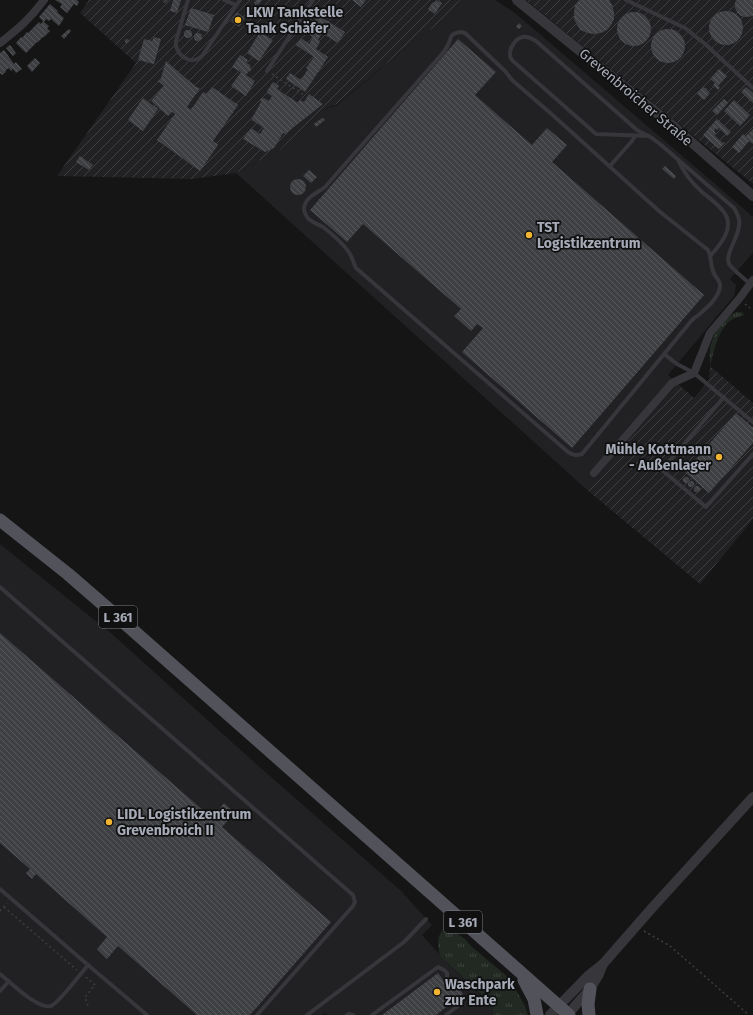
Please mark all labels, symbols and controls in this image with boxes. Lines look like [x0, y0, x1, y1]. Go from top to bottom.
place label: LKW Tankstelle Tank Schäfer [246, 4, 343, 37]
marker: LKW Tankstelle Tank Schäfer [233, 15, 243, 25]
street label: Grevenbroicher Straße [576, 45, 696, 150]
place label: TST Logistikzentrum [537, 219, 641, 252]
marker: TST Logistikzentrum [524, 230, 534, 240]
place label: Mühle Kottmann - Außenlager [606, 441, 711, 474]
marker: Mühle Kottmann - Außenlager [714, 452, 724, 462]
road number: L 361 [99, 606, 137, 628]
place label: LIDL Logistikzentrum Grevenbroich II [117, 806, 252, 839]
marker: LIDL Logistikzentrum Grevenbroich II [104, 817, 114, 827]
road number: L 361 [444, 911, 482, 933]
place label: Waschpark zur Ente [445, 976, 515, 1009]
marker: Waschpark zur Ente [432, 987, 442, 997]

